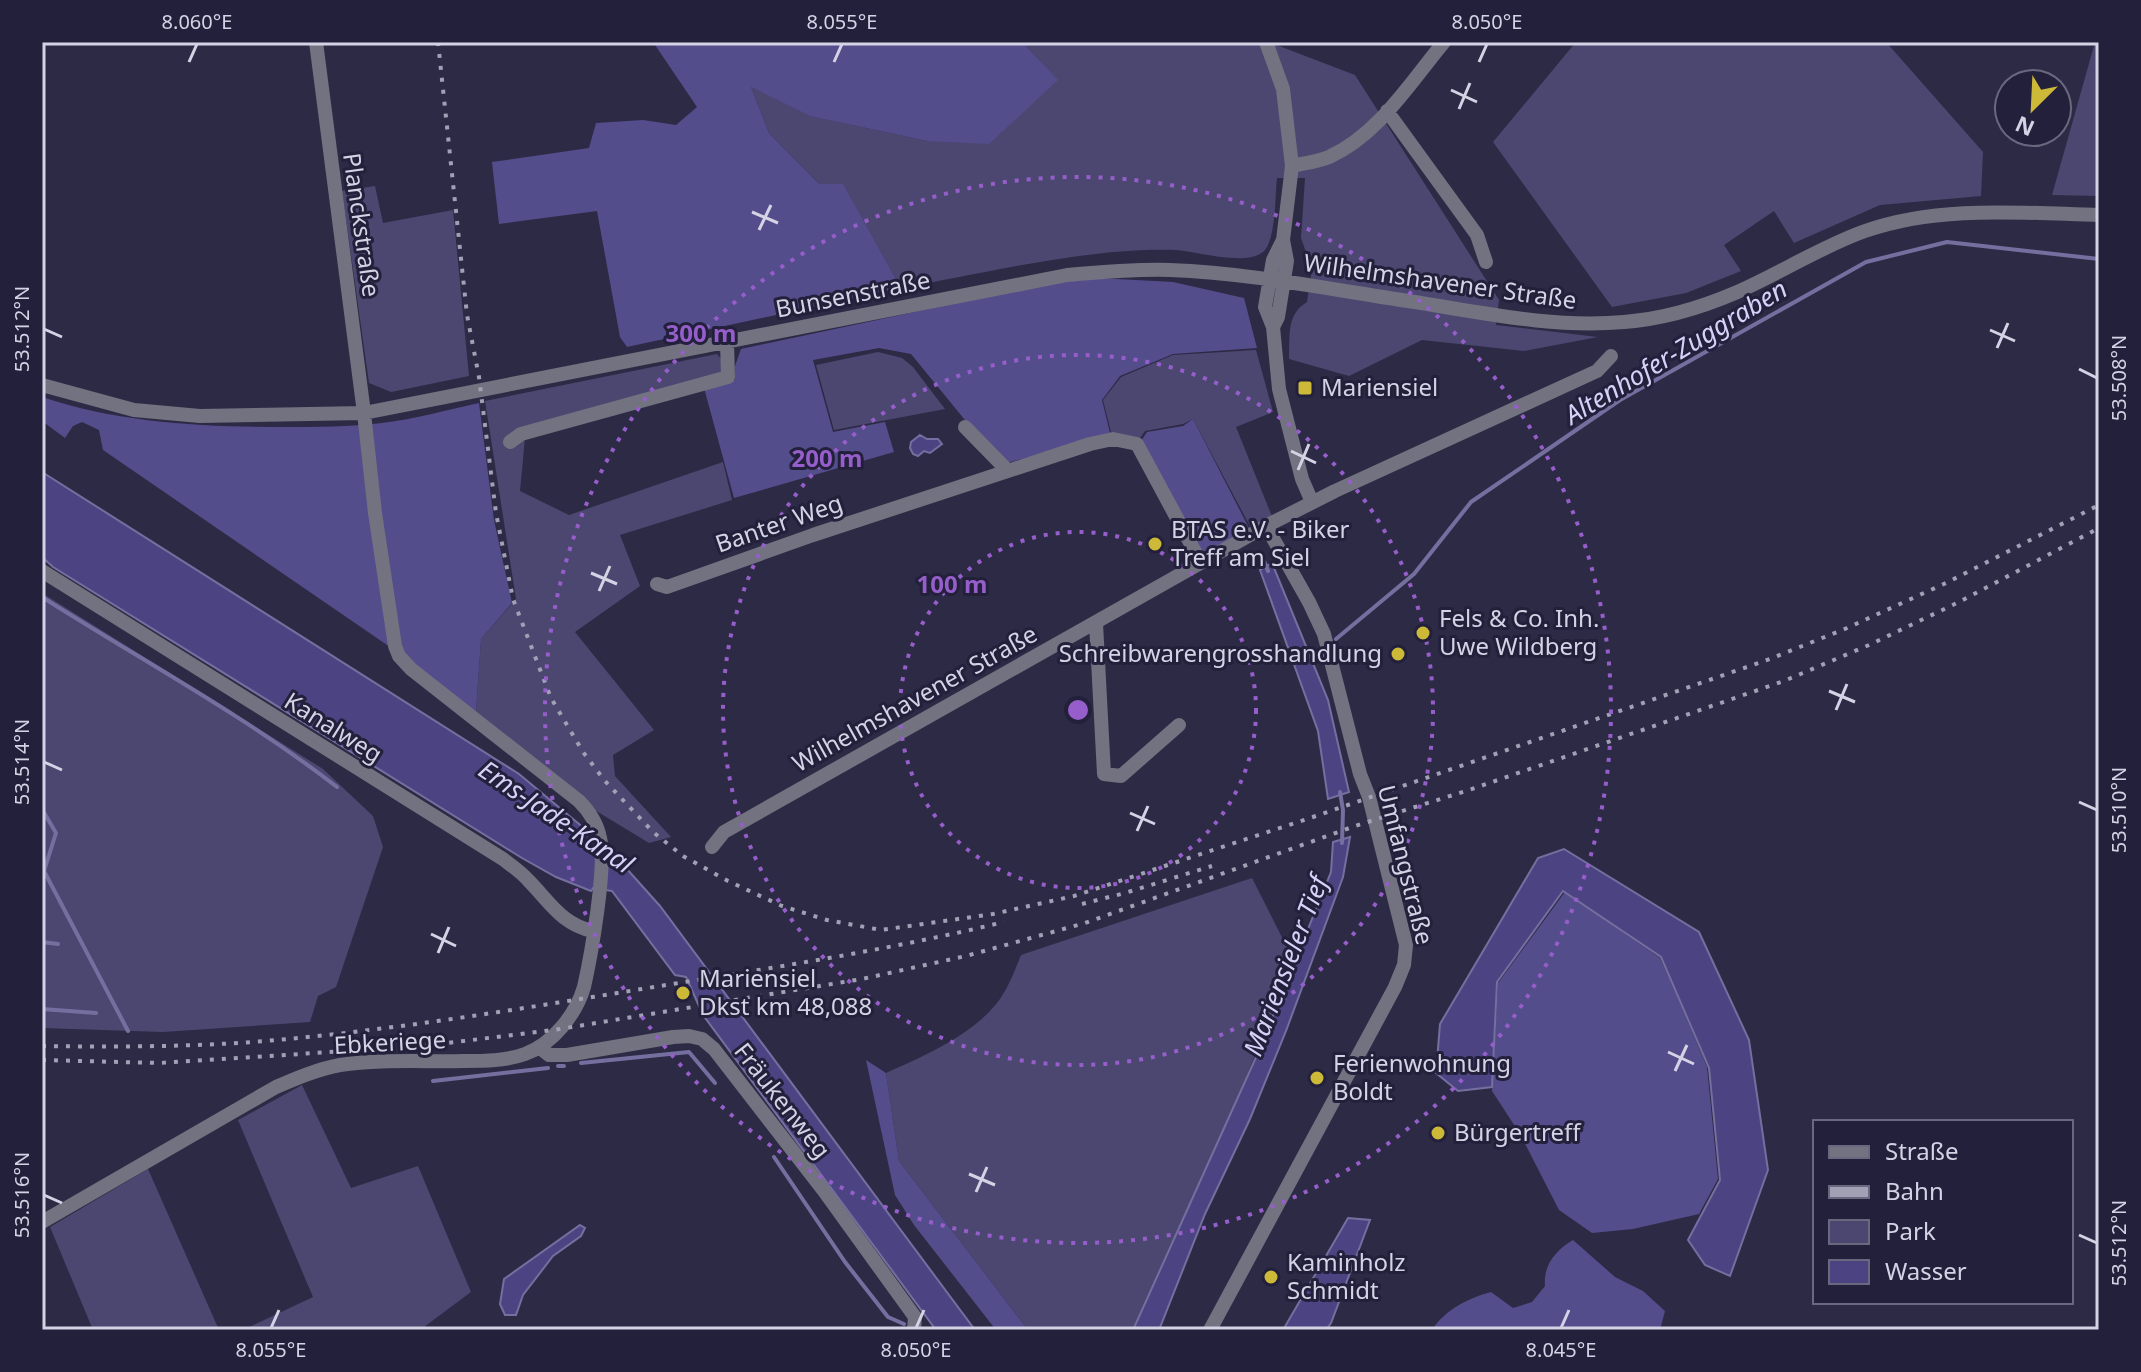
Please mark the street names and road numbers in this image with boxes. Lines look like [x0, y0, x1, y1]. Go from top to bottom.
street label: Planckstraße [336, 151, 389, 299]
street label: Wilhelmshavener Straße [1302, 245, 1579, 316]
street label: Bunsenstraße [773, 262, 933, 325]
street label: Banter Weg [711, 485, 846, 560]
street label: Wilhelmshavener Straße [786, 617, 1043, 779]
street label: Kanalweg [278, 684, 389, 770]
street label: Umfangstraße [1371, 782, 1442, 948]
street label: Ebkeriege [333, 1022, 447, 1061]
street label: Fräukenweg [728, 1035, 839, 1165]

